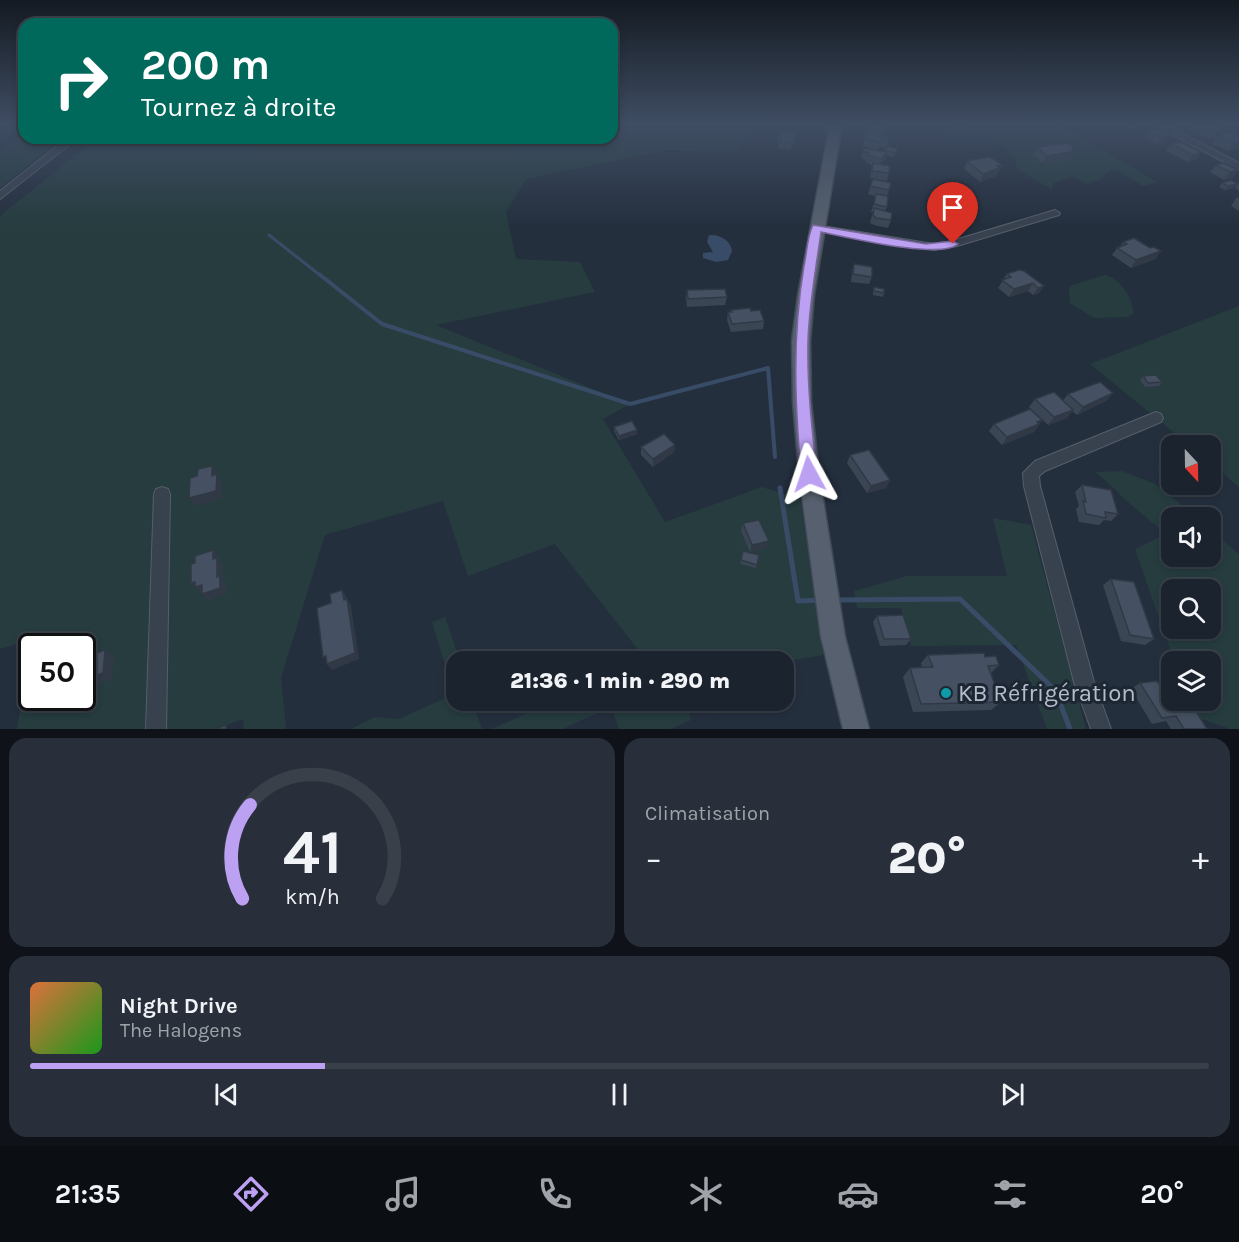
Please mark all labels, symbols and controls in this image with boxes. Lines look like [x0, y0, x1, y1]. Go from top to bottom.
text: 200 m [141, 40, 270, 90]
icon: right [42, 42, 120, 120]
text: Tournez à droite [141, 91, 336, 123]
pin [927, 182, 978, 244]
icon: arrive [936, 191, 969, 224]
north arrow [1161, 435, 1221, 495]
map controls [1161, 435, 1221, 711]
position arrow [777, 442, 841, 506]
button: sound [1161, 507, 1221, 567]
button: search [1161, 579, 1221, 639]
speed limit sign: 50 [18, 633, 96, 711]
button: layers [1161, 651, 1221, 711]
text: 21:36 · 1 min · 290 m [510, 668, 730, 694]
place label: KB Réfrigération [958, 679, 1136, 707]
marker: KB Réfrigération [939, 686, 953, 700]
text: Climatisation [645, 802, 770, 825]
text: 41 [282, 816, 342, 889]
text: 20° [888, 832, 966, 884]
text: − [645, 839, 662, 877]
text: + [1192, 839, 1209, 877]
text: km/h [285, 885, 339, 910]
text: Night Drive [120, 993, 238, 1019]
text: The Halogens [120, 1019, 242, 1042]
icon: previous [210, 1078, 243, 1111]
icon: pause [603, 1078, 636, 1111]
icon: next [996, 1078, 1029, 1111]
icon: directions [230, 1173, 272, 1215]
icon: music [382, 1173, 424, 1215]
icon: phone [534, 1173, 576, 1215]
icon: climate [685, 1173, 727, 1215]
icon: car [837, 1173, 879, 1215]
icon: filters [989, 1173, 1031, 1215]
text: 21:35 [55, 1178, 121, 1210]
text: 20° [1140, 1178, 1184, 1210]

